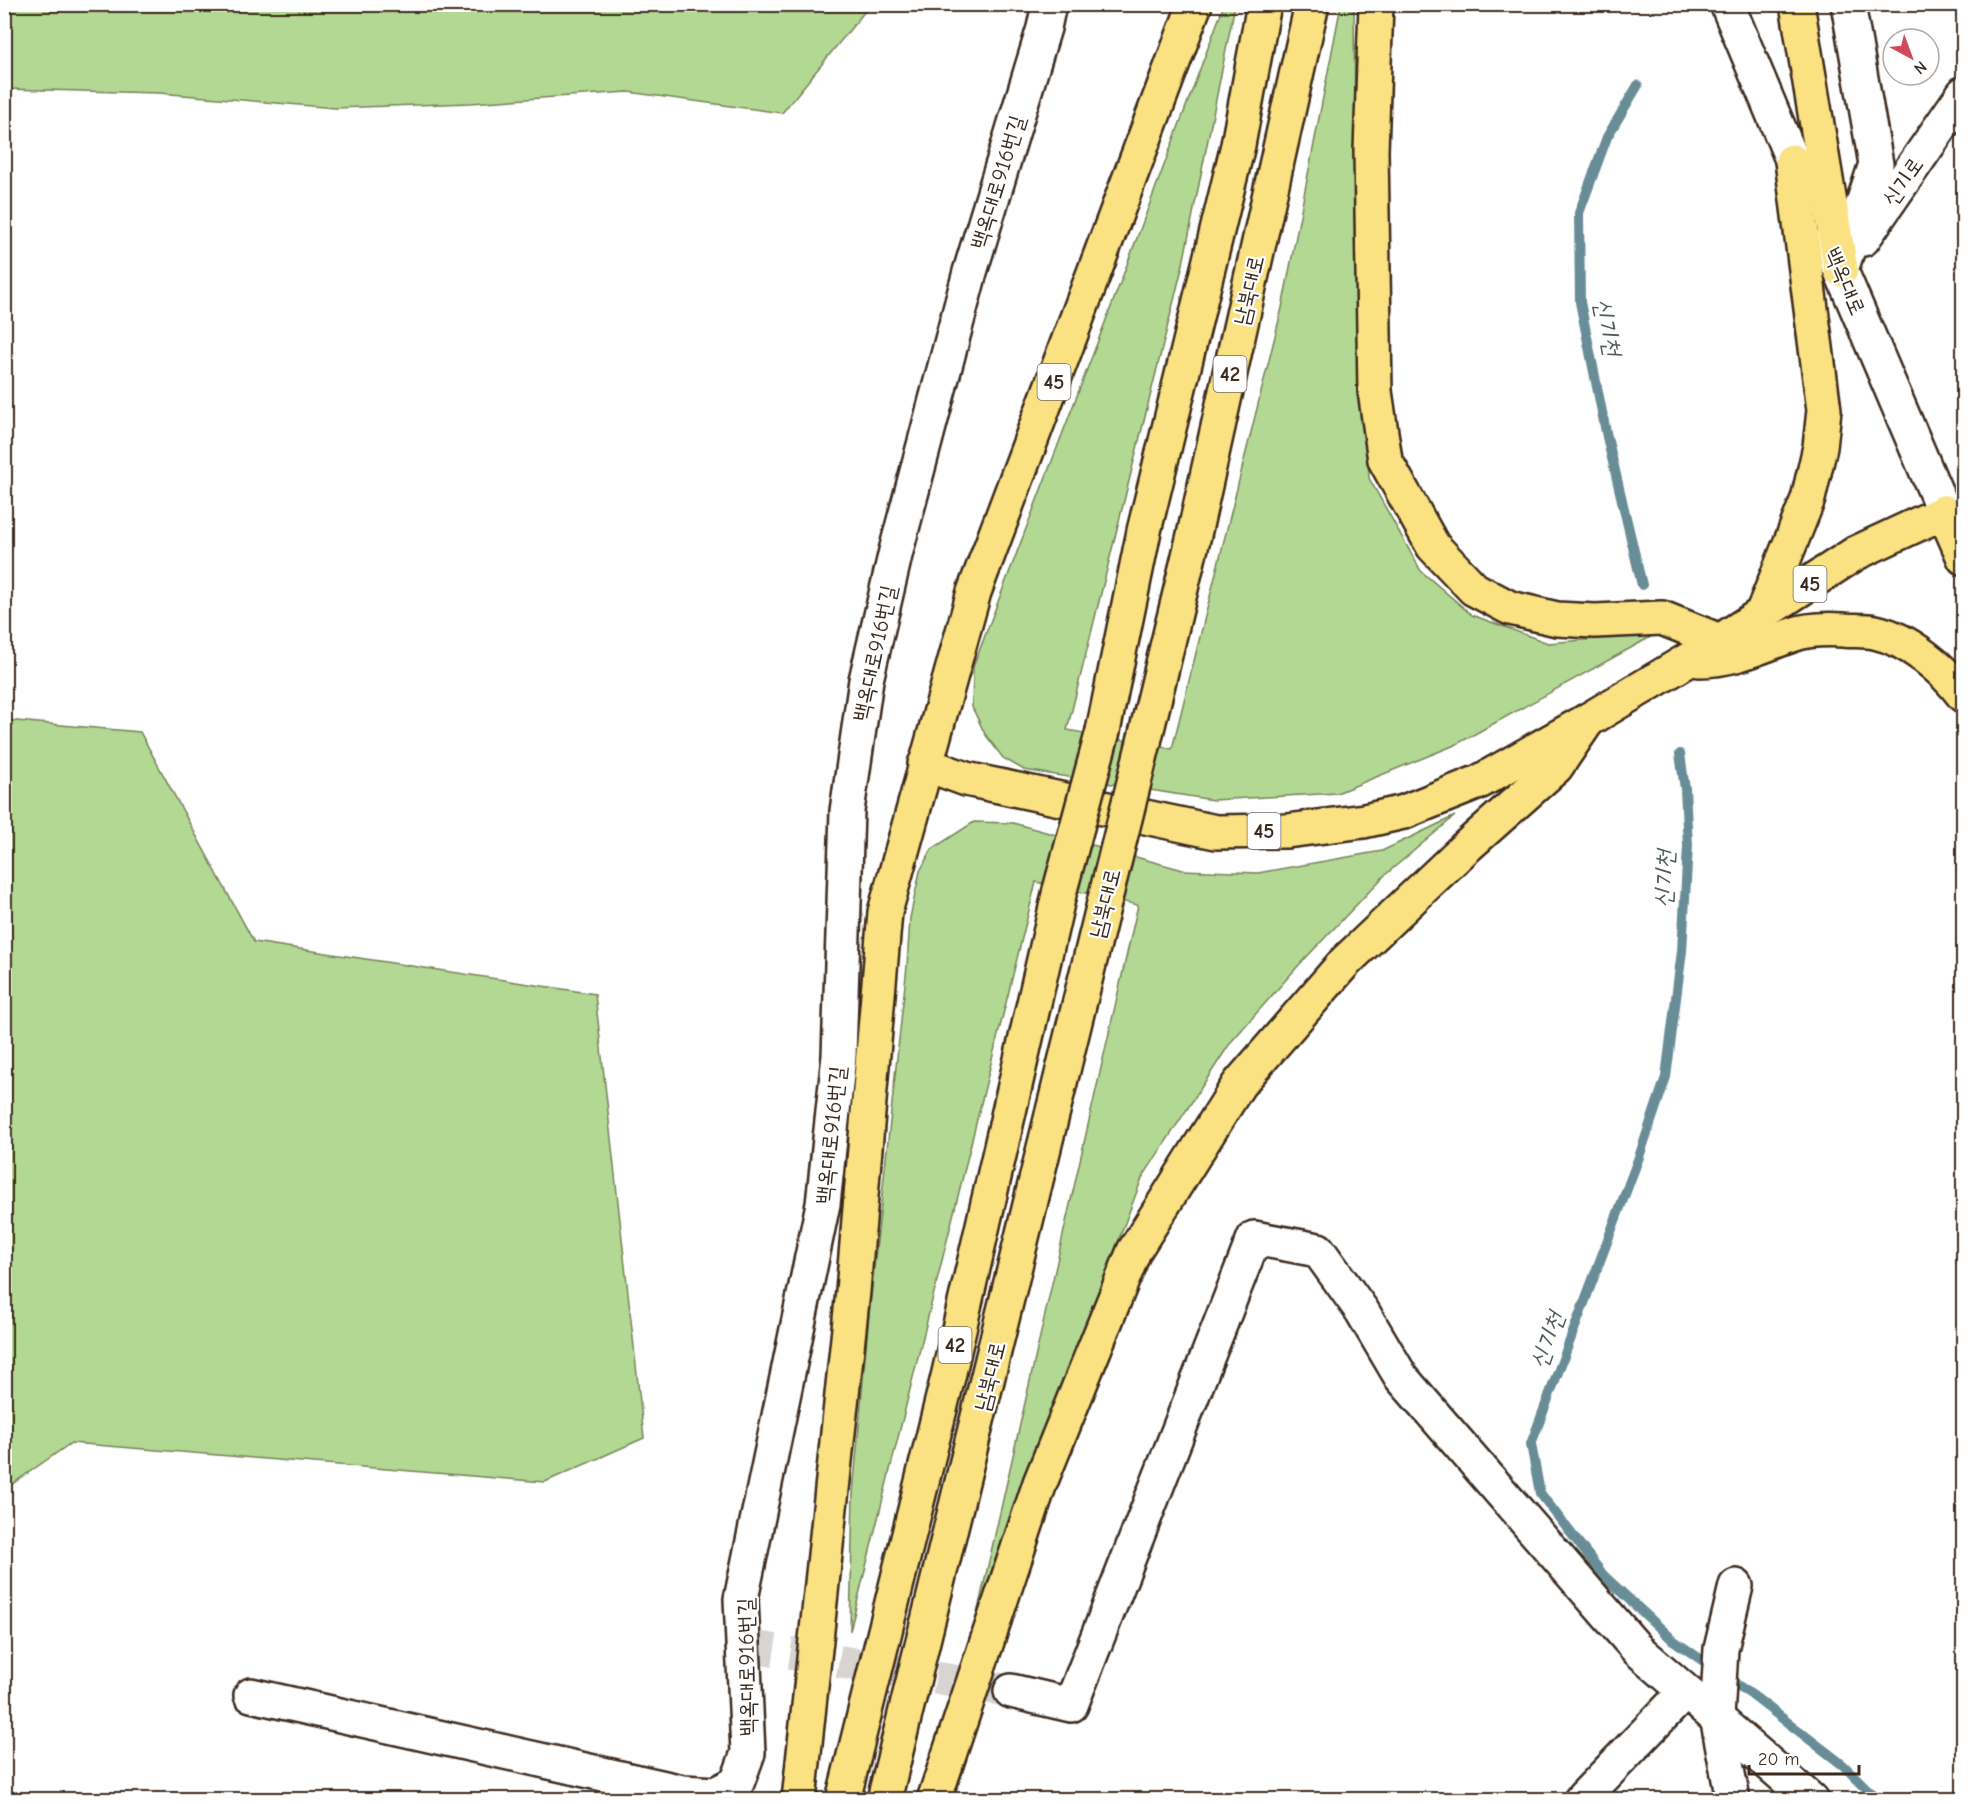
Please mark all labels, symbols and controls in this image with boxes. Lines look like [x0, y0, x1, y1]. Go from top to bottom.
north arrow [1881, 27, 1941, 87]
text: N [1910, 57, 1930, 78]
street label: 백옥대로916번길 [965, 112, 1031, 252]
street label: 신기로 [1877, 152, 1929, 211]
street label: 백옥대로 [1819, 244, 1871, 319]
street label: 남북대로 [1228, 253, 1270, 328]
water label: 신기천 [1589, 296, 1628, 361]
road number: 42 [1214, 356, 1246, 392]
road number: 45 [1038, 364, 1070, 400]
road number: 45 [1794, 566, 1826, 602]
street label: 백옥대로916번길 [848, 582, 902, 724]
road number: 45 [1248, 813, 1280, 849]
water label: 신기천 [1649, 847, 1680, 909]
street label: 남북대로 [1084, 866, 1126, 941]
street label: 백옥대로916번길 [811, 1065, 851, 1205]
water label: 신기천 [1524, 1305, 1571, 1372]
road number: 42 [938, 1327, 972, 1363]
street label: 남북대로 [969, 1339, 1011, 1414]
street label: 백옥대로916번길 [733, 1597, 761, 1736]
scale bar [1749, 1738, 1858, 1776]
text: 20 m [1758, 1749, 1799, 1770]

